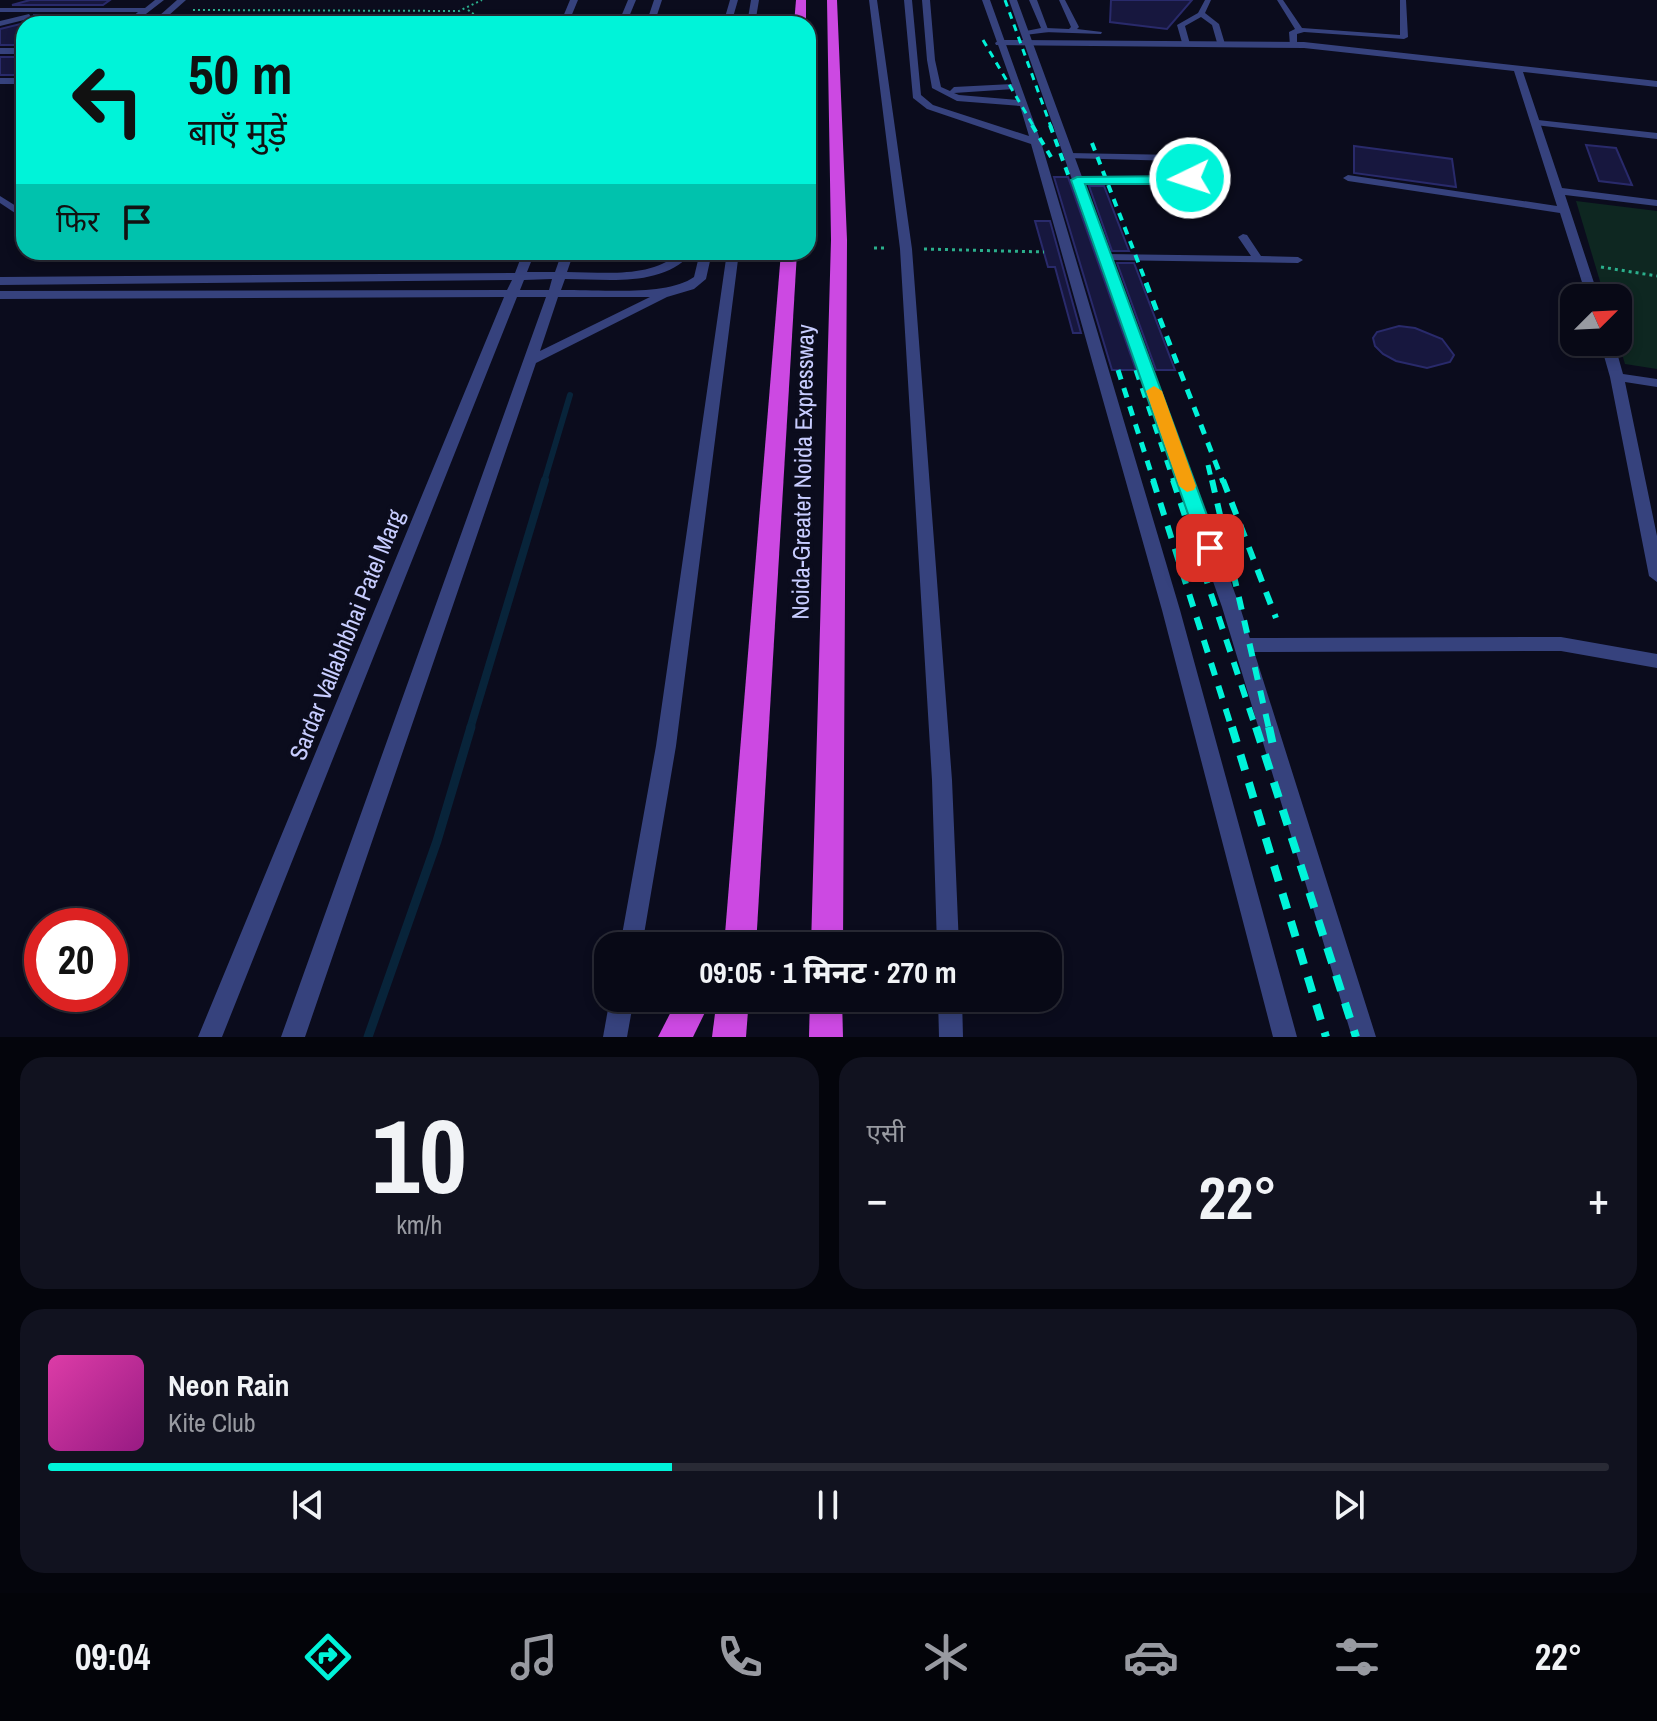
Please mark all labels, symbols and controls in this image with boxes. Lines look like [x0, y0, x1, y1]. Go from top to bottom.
text: 50 m [188, 36, 293, 111]
icon: left [56, 48, 160, 152]
text: बाएँ मुड़ें [188, 108, 287, 156]
position arrow [1148, 136, 1232, 220]
icon: arrive [115, 200, 159, 244]
text: फिर [56, 201, 99, 241]
north arrow [1560, 284, 1632, 356]
map controls [1560, 284, 1632, 356]
street label: Noida-Greater Noida Expressway [783, 324, 821, 620]
street label: Sardar Vallabhbhai Patel Marg [281, 504, 411, 765]
pin [1176, 514, 1244, 582]
icon: arrive [1188, 526, 1232, 570]
speed limit sign: 20 [24, 908, 128, 1012]
text: 09:05 · 1 मिनट · 270 m [699, 952, 957, 992]
text: 10 [372, 1085, 467, 1225]
text: एसी [867, 1115, 905, 1150]
text: 22° [1198, 1157, 1277, 1238]
text: − [867, 1168, 888, 1228]
text: + [1588, 1168, 1609, 1228]
text: km/h [396, 1207, 442, 1242]
text: Neon Rain [168, 1365, 290, 1405]
text: Kite Club [168, 1405, 256, 1440]
icon: previous [286, 1483, 330, 1527]
icon: pause [806, 1483, 850, 1527]
icon: next [1327, 1483, 1371, 1527]
icon: directions [300, 1629, 356, 1685]
icon: music [506, 1629, 562, 1685]
icon: phone [712, 1629, 768, 1685]
icon: climate [918, 1629, 974, 1685]
icon: car [1123, 1629, 1179, 1685]
icon: filters [1329, 1629, 1385, 1685]
text: 09:04 [75, 1633, 150, 1681]
text: 22° [1535, 1633, 1582, 1681]

